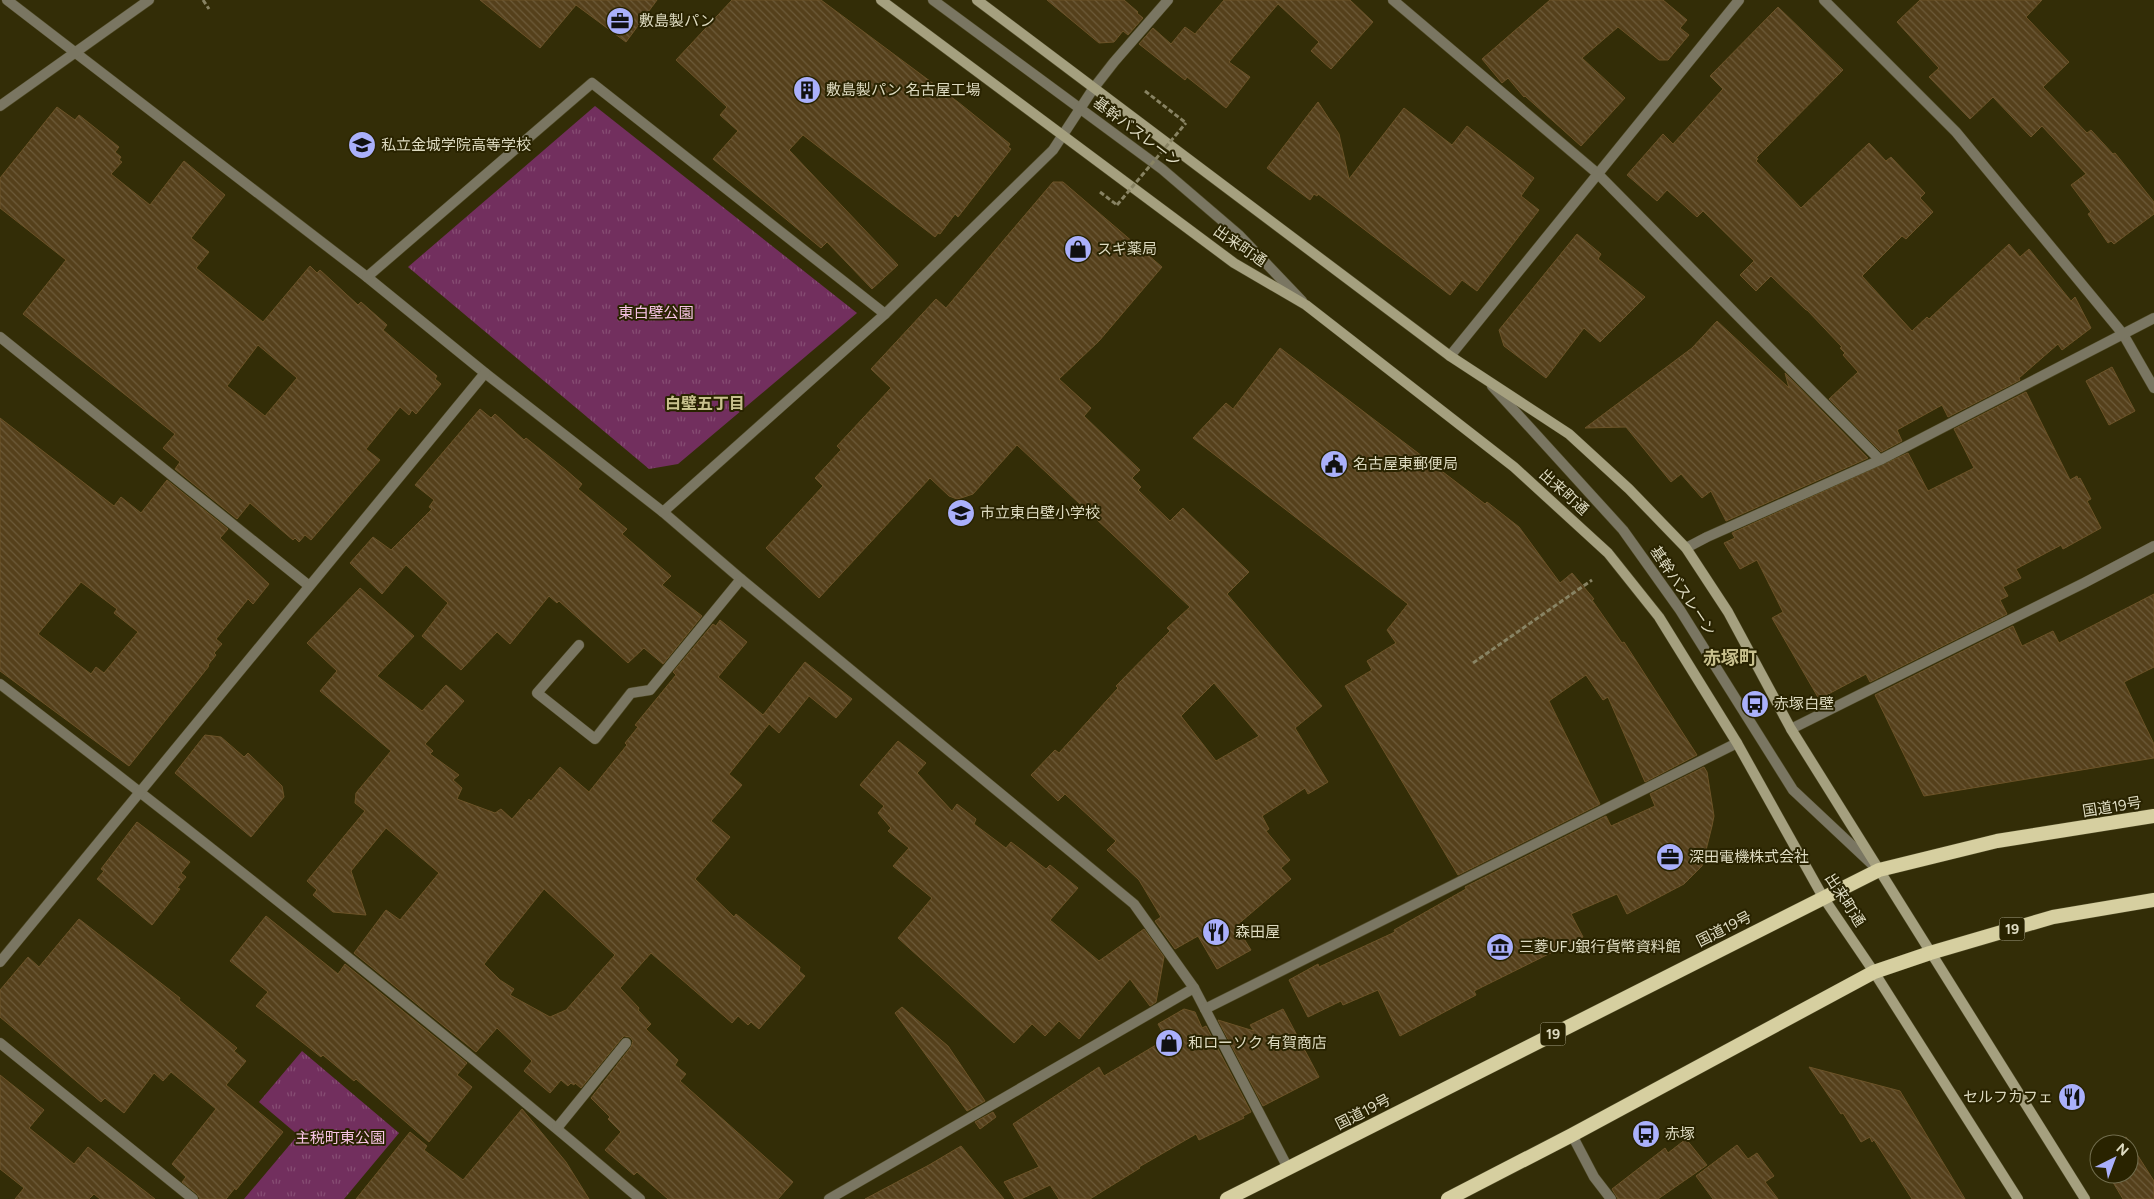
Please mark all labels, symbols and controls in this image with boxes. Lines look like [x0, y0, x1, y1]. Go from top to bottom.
office icon: 敷島製パン [605, 6, 635, 36]
place label: 敷島製パン [639, 12, 715, 30]
building icon: 敷島製パン 名古屋工場 [792, 75, 822, 105]
place label: 敷島製パン 名古屋工場 [826, 81, 980, 99]
street label: 基幹バスレーン [1090, 93, 1184, 171]
school or university icon: 私立金城学院高等学校 [347, 130, 377, 160]
place label: 私立金城学院高等学校 [381, 136, 531, 154]
street label: 出来町通 [1210, 222, 1270, 270]
shop icon: スギ薬局 [1063, 234, 1093, 264]
place label: スギ薬局 [1097, 240, 1157, 258]
park label: 東白壁公園 [618, 304, 694, 322]
district label: 白壁五丁目 [665, 394, 745, 413]
public building icon: 名古屋東郵便局 [1319, 449, 1349, 479]
place label: 名古屋東郵便局 [1353, 455, 1458, 473]
street label: 出来町通 [1536, 465, 1592, 519]
school or university icon: 市立東白壁小学校 [946, 498, 976, 528]
place label: 市立東白壁小学校 [980, 504, 1100, 522]
street label: 基幹バスレーン [1646, 543, 1720, 639]
district label: 赤塚町 [1703, 647, 1757, 669]
bus stop icon: 赤塚白壁 [1740, 689, 1770, 719]
place label: 赤塚白壁 [1774, 695, 1834, 713]
street label: 国道19号 [2081, 793, 2143, 821]
office icon: 深田電機株式会社 [1655, 842, 1685, 872]
place label: 深田電機株式会社 [1689, 848, 1809, 866]
street label: 出来町通 [1821, 870, 1869, 930]
street label: 国道19号 [1693, 907, 1755, 951]
restaurant icon: 森田屋 [1201, 917, 1231, 947]
road number: 19 [2000, 918, 2024, 941]
place label: 森田屋 [1235, 923, 1280, 941]
museum icon: 三菱UFJ銀行貨幣資料館 [1485, 932, 1515, 962]
place label: 三菱UFJ銀行貨幣資料館 [1519, 938, 1680, 956]
road number: 19 [1540, 1022, 1566, 1046]
shop icon: 和ローソク 有賀商店 [1154, 1028, 1184, 1058]
place label: 和ローソク 有賀商店 [1188, 1034, 1327, 1052]
restaurant icon: セルフカフェ [2057, 1082, 2087, 1112]
place label: セルフカフェ [1963, 1088, 2053, 1106]
street label: 国道19号 [1332, 1090, 1394, 1134]
bus stop icon: 赤塚 [1631, 1119, 1661, 1149]
place label: 赤塚 [1665, 1125, 1695, 1143]
park label: 主税町東公園 [295, 1129, 385, 1147]
north arrow [2089, 1134, 2139, 1184]
text: N [2113, 1140, 2132, 1160]

